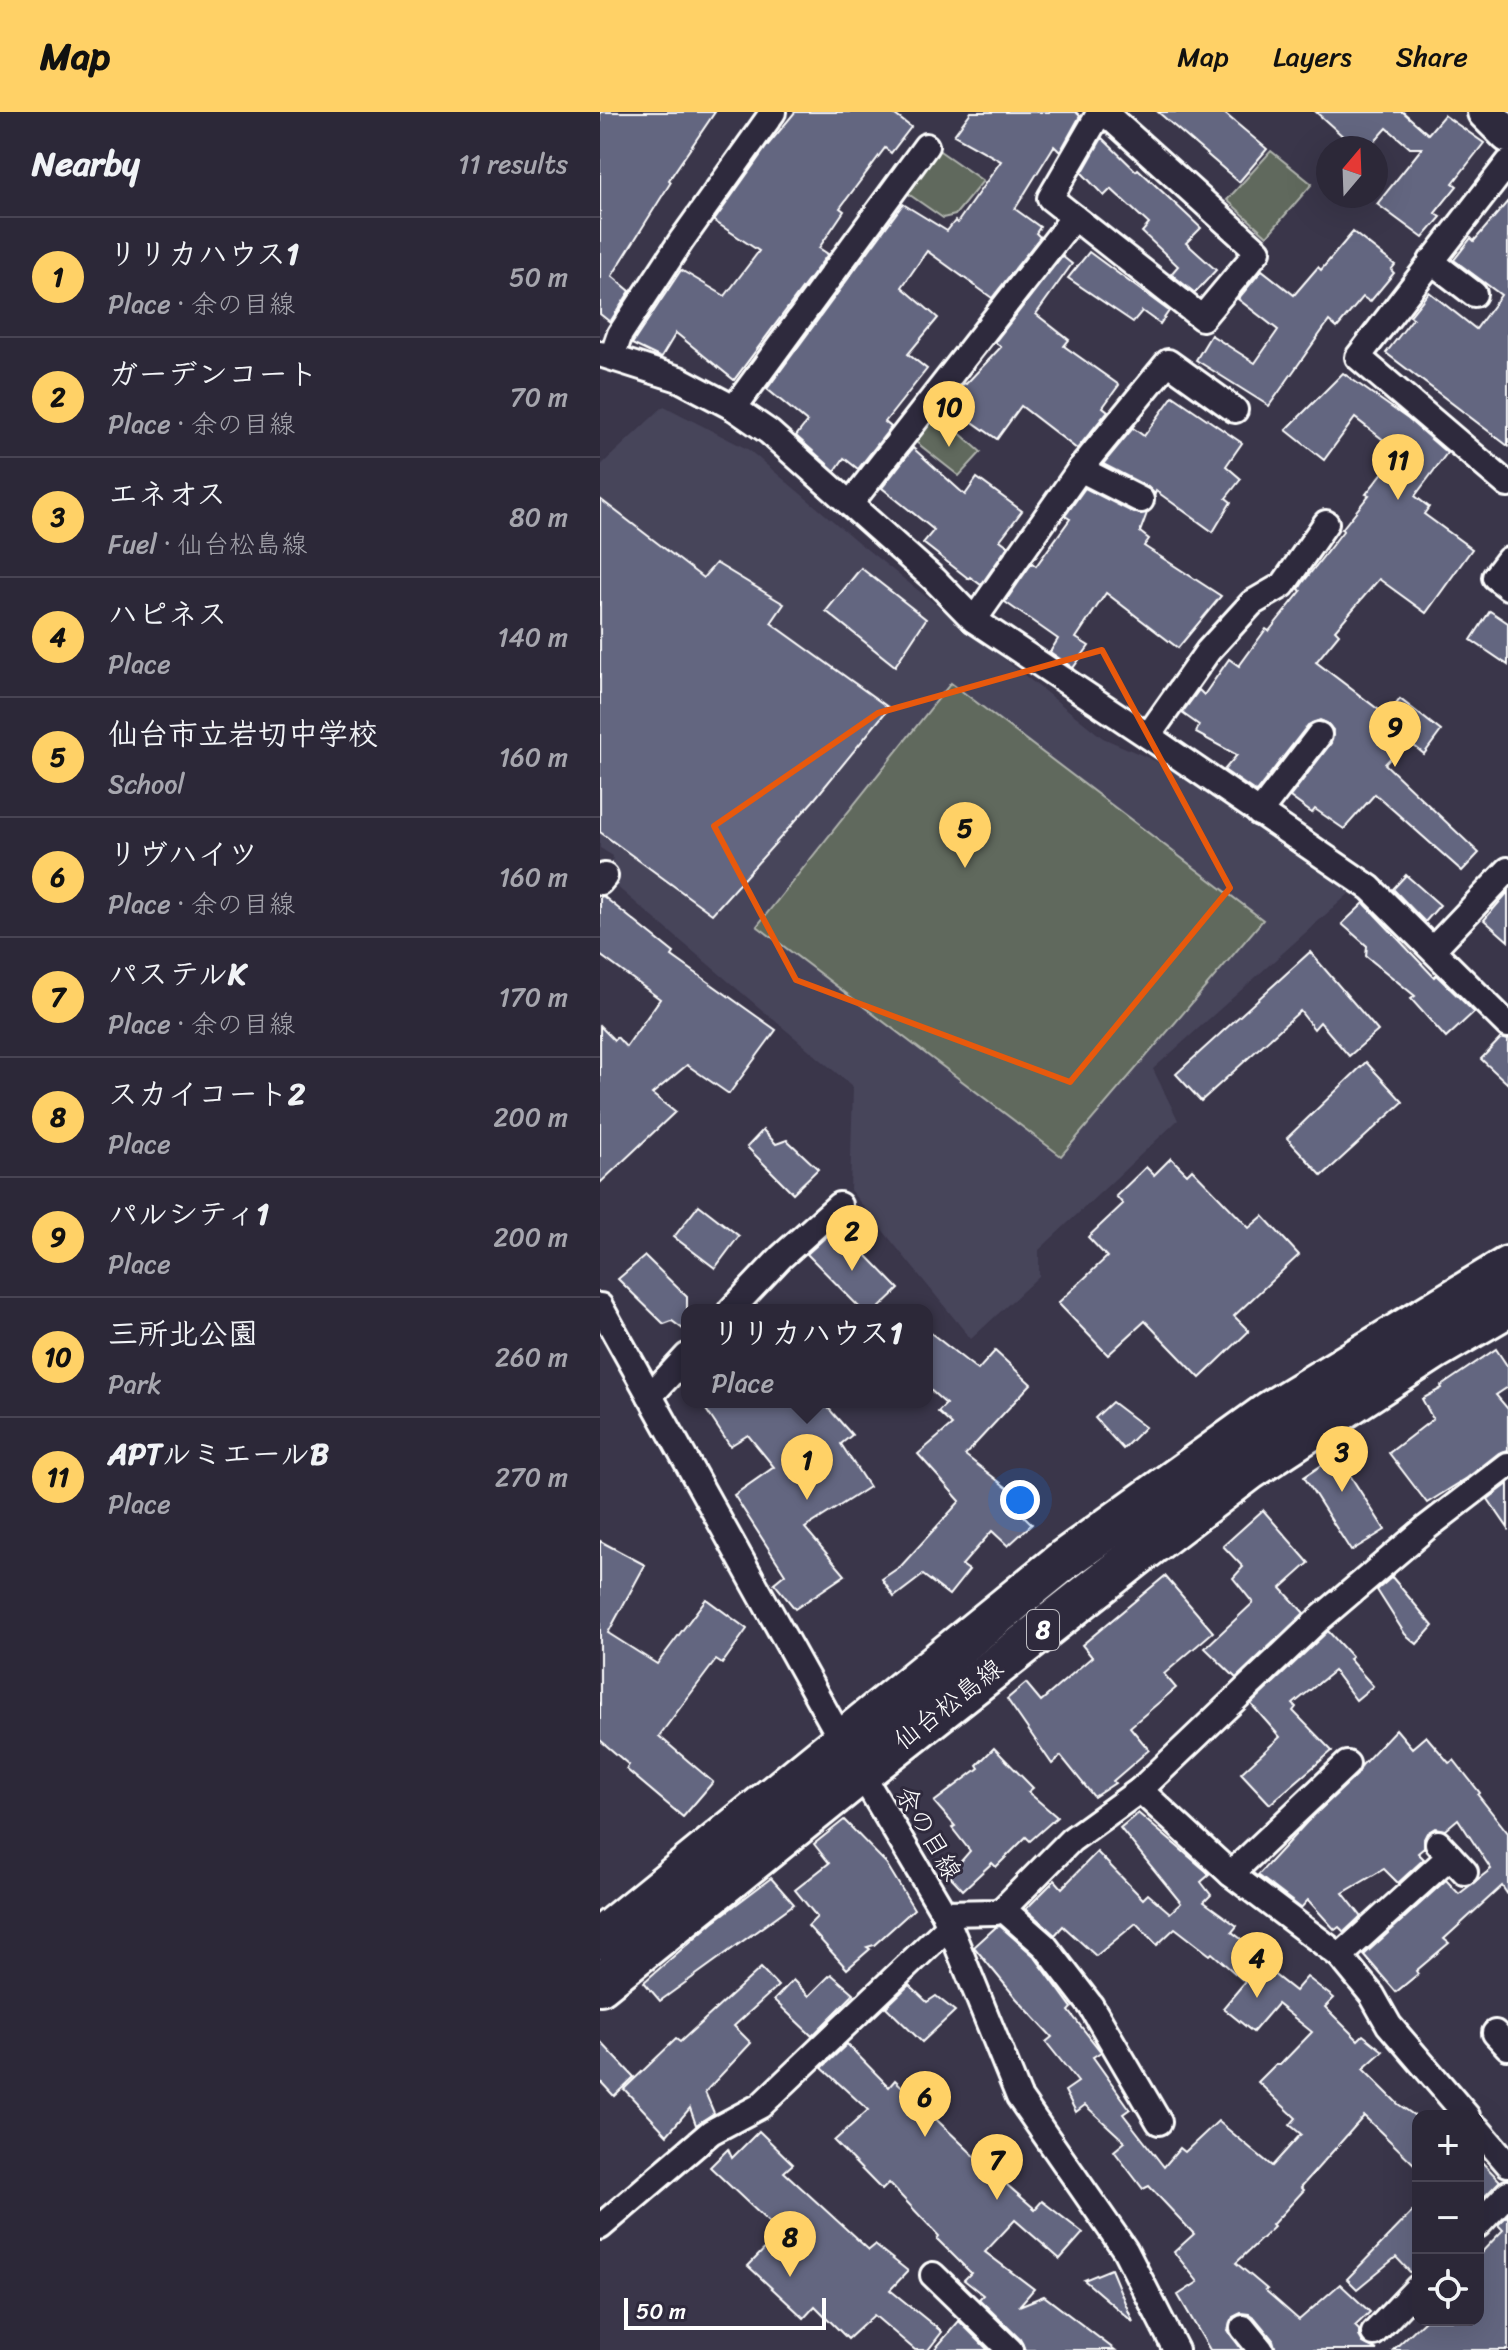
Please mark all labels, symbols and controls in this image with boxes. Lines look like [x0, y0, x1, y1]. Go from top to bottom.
text: Map [40, 23, 110, 90]
text: Map [1177, 32, 1229, 81]
text: Layers [1273, 32, 1352, 81]
text: Share [1396, 32, 1468, 81]
text: Nearby [32, 134, 140, 194]
north arrow [1316, 136, 1388, 208]
text: 11 results [458, 141, 568, 187]
text: リリカハウス1 [108, 227, 299, 281]
text: 1 [52, 254, 64, 300]
text: 50 m [509, 254, 568, 300]
text: Place · 余の目線 [108, 281, 295, 327]
text: ガーデンコート [108, 347, 318, 401]
text: 2 [50, 374, 66, 420]
text: 70 m [510, 374, 568, 420]
pin: 10 [923, 381, 975, 447]
text: Place · 余の目線 [108, 401, 295, 447]
pin: 11 [1372, 434, 1424, 500]
text: エネオス [108, 467, 226, 521]
text: 3 [51, 494, 65, 540]
text: 80 m [509, 494, 568, 540]
text: Fuel · 仙台松島線 [108, 521, 307, 567]
text: ハピネス [108, 587, 227, 641]
text: 4 [50, 614, 66, 660]
text: 140 m [497, 614, 568, 660]
text: Place [108, 641, 171, 687]
pin: 9 [1369, 701, 1421, 767]
text: 仙台市立岩切中学校 [108, 707, 378, 761]
text: 5 [50, 734, 66, 780]
text: 160 m [499, 734, 568, 780]
text: School [108, 761, 185, 807]
pin: 5 [939, 802, 991, 868]
text: リヴハイツ [108, 827, 258, 881]
text: 6 [51, 854, 65, 900]
text: 160 m [499, 854, 568, 900]
text: Place · 余の目線 [108, 881, 295, 927]
text: パステルK [108, 947, 246, 1001]
text: 7 [51, 974, 65, 1020]
text: 170 m [499, 974, 568, 1020]
text: Place · 余の目線 [108, 1001, 295, 1047]
text: スカイコート2 [108, 1067, 305, 1121]
text: 8 [50, 1094, 66, 1140]
text: 200 m [493, 1094, 568, 1140]
text: Place [108, 1121, 171, 1167]
text: パルシティ1 [108, 1187, 269, 1241]
pin: 2 [826, 1205, 878, 1271]
text: 9 [50, 1214, 66, 1260]
text: 200 m [493, 1214, 568, 1260]
text: Place [108, 1241, 171, 1287]
popup [681, 1304, 933, 1408]
text: リリカハウス1 [711, 1306, 903, 1360]
text: 三所北公園 [108, 1307, 258, 1361]
text: 10 [44, 1334, 72, 1380]
text: 260 m [495, 1334, 568, 1380]
text: Place [711, 1360, 774, 1406]
text: Park [108, 1361, 161, 1407]
pin: 3 [1316, 1426, 1368, 1492]
text: APTルミエールB [108, 1427, 329, 1481]
pin: 1 [781, 1434, 833, 1500]
text: 11 [47, 1454, 69, 1500]
text: 270 m [495, 1454, 568, 1500]
your location [1000, 1480, 1040, 1520]
text: Place [108, 1481, 171, 1527]
road number: 8 [1027, 1610, 1059, 1650]
street label: 仙台松島線 [883, 1646, 1013, 1762]
street label: 余の目線 [883, 1776, 975, 1890]
pin: 4 [1231, 1932, 1283, 1998]
pin: 6 [899, 2071, 951, 2137]
map controls [1412, 2110, 1484, 2326]
button: + [1412, 2110, 1484, 2182]
pin: 7 [971, 2134, 1023, 2200]
button: − [1412, 2182, 1484, 2254]
pin: 8 [764, 2211, 816, 2277]
button: locate [1412, 2254, 1484, 2326]
text: 50 m [636, 2292, 686, 2331]
scale bar [624, 2294, 826, 2330]

